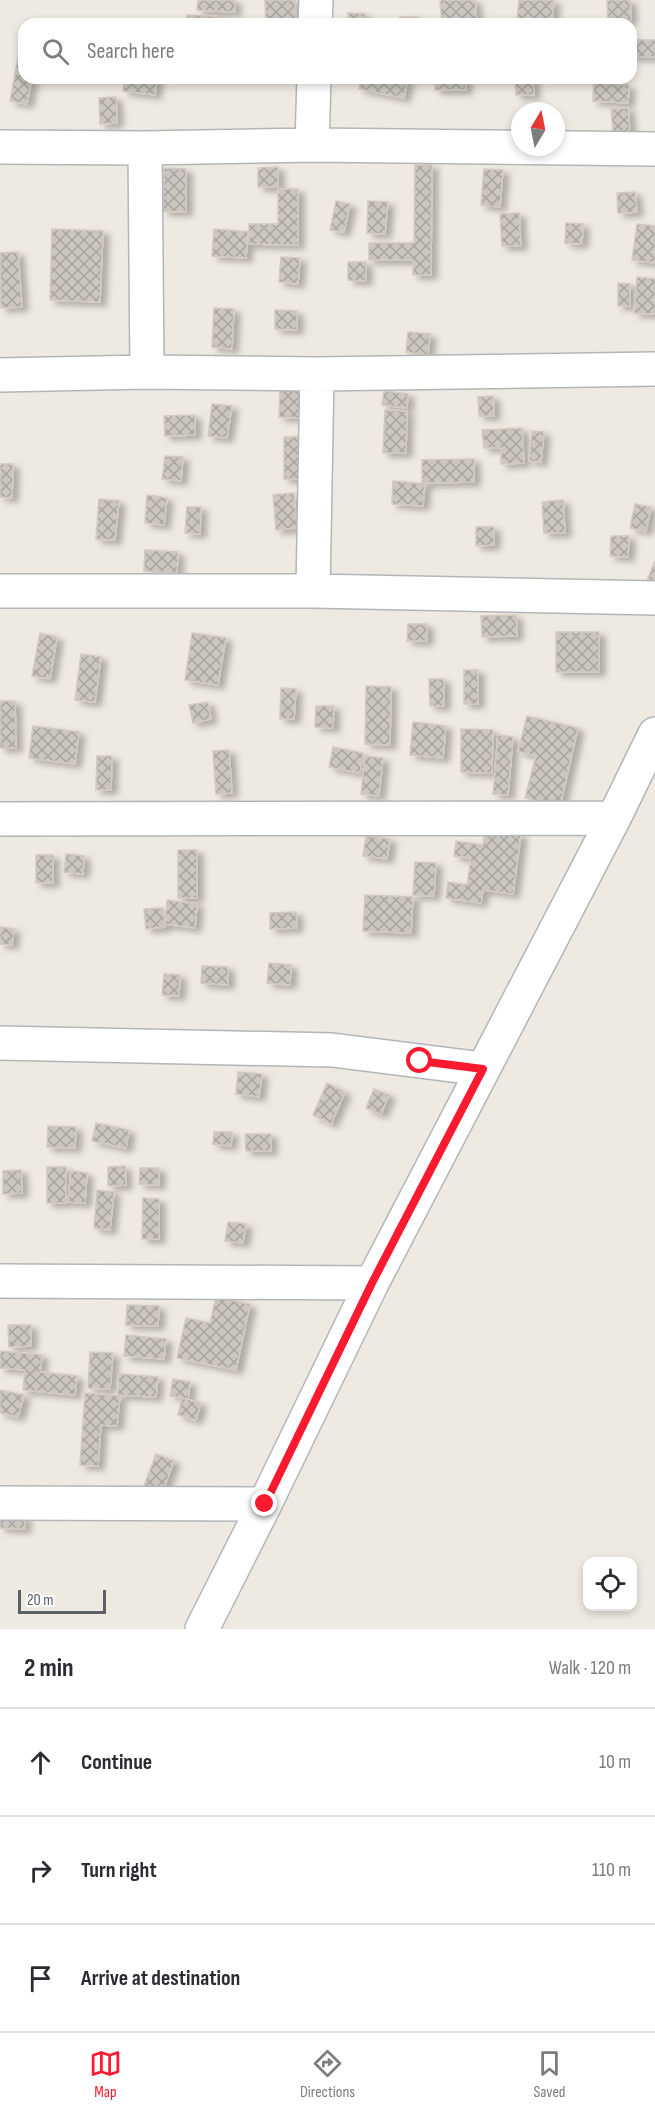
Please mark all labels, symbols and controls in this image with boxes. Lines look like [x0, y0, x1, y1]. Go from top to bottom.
search box [18, 18, 637, 84]
icon: search [39, 35, 72, 68]
text: Search here [87, 38, 174, 65]
north arrow [511, 102, 565, 156]
route start [406, 1047, 432, 1073]
route end [251, 1490, 277, 1516]
map controls [583, 1557, 637, 1611]
button: locate [583, 1557, 637, 1611]
scale bar [18, 1587, 106, 1614]
text: 20 m [27, 1591, 54, 1610]
text: 2 min [24, 1653, 74, 1684]
text: Walk · 120 m [549, 1656, 631, 1680]
icon: ahead [24, 1746, 57, 1779]
text: Continue [81, 1749, 152, 1776]
text: 10 m [599, 1750, 631, 1774]
icon: right [24, 1854, 57, 1887]
text: Turn right [81, 1857, 157, 1884]
text: 110 m [592, 1858, 631, 1882]
icon: arrive [24, 1962, 57, 1995]
text: Arrive at destination [81, 1965, 240, 1992]
tab: Map [89, 2047, 122, 2102]
tab: Directions [300, 2047, 355, 2102]
tab: Saved [533, 2047, 566, 2102]

